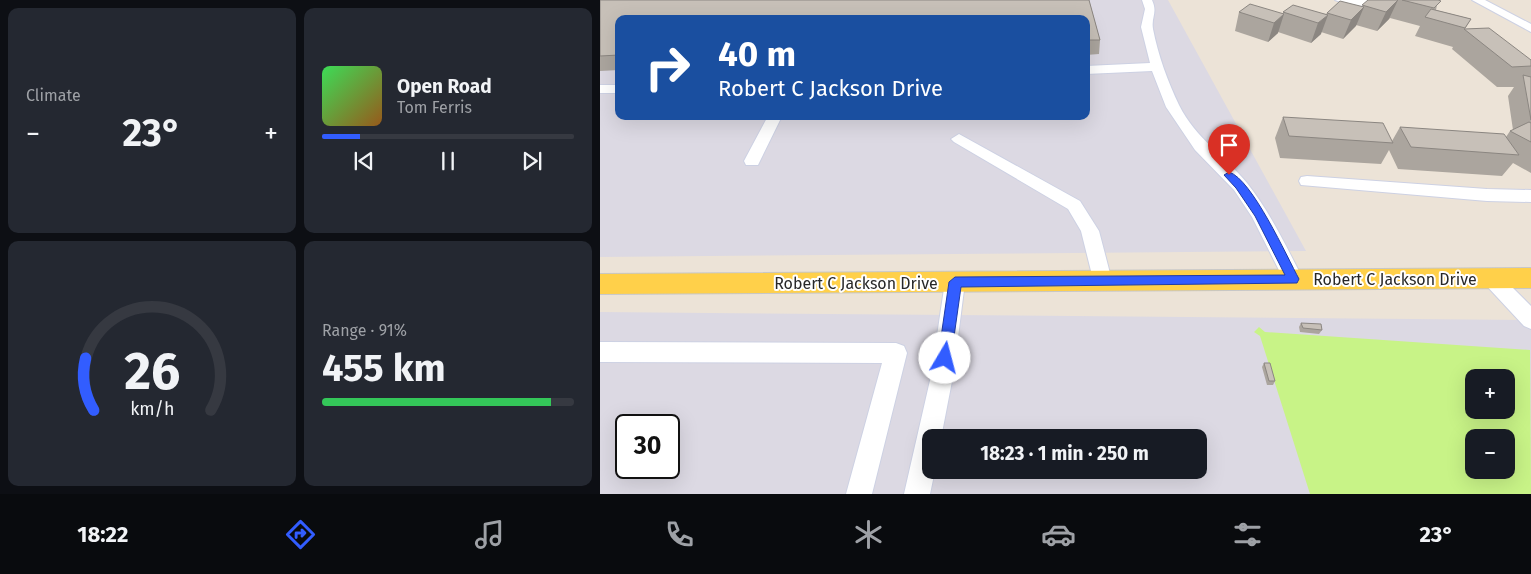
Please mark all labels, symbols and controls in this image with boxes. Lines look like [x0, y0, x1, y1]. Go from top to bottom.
text: 40 m [718, 33, 796, 75]
icon: right [635, 35, 700, 100]
text: Open Road [397, 75, 492, 98]
text: Robert C Jackson Drive [718, 75, 943, 102]
text: Climate [26, 86, 81, 105]
text: Tom Ferris [397, 98, 472, 117]
text: 23° [123, 110, 182, 156]
text: − [26, 117, 40, 150]
text: + [264, 117, 278, 150]
pin [1208, 124, 1250, 175]
icon: arrive [1215, 131, 1243, 159]
icon: previous [350, 147, 378, 175]
icon: pause [434, 147, 462, 175]
icon: next [518, 147, 546, 175]
street label: Robert C Jackson Drive [1313, 270, 1477, 289]
street label: Robert C Jackson Drive [774, 274, 938, 293]
text: Range · 91% [322, 321, 407, 340]
position arrow [918, 331, 970, 383]
text: 26 [124, 340, 180, 403]
text: 455 km [322, 345, 446, 391]
map controls [1465, 369, 1515, 479]
button: + [1465, 369, 1515, 419]
text: km/h [130, 398, 174, 420]
speed limit sign: 30 [615, 414, 680, 479]
button: − [1465, 429, 1515, 479]
text: 18:23 · 1 min · 250 m [980, 442, 1149, 465]
icon: directions [283, 517, 318, 552]
icon: music [472, 517, 507, 552]
icon: phone [662, 517, 697, 552]
icon: climate [851, 517, 886, 552]
icon: car [1041, 517, 1076, 552]
icon: filters [1230, 517, 1265, 552]
text: 18:22 [77, 521, 128, 548]
text: 23° [1420, 521, 1454, 548]

